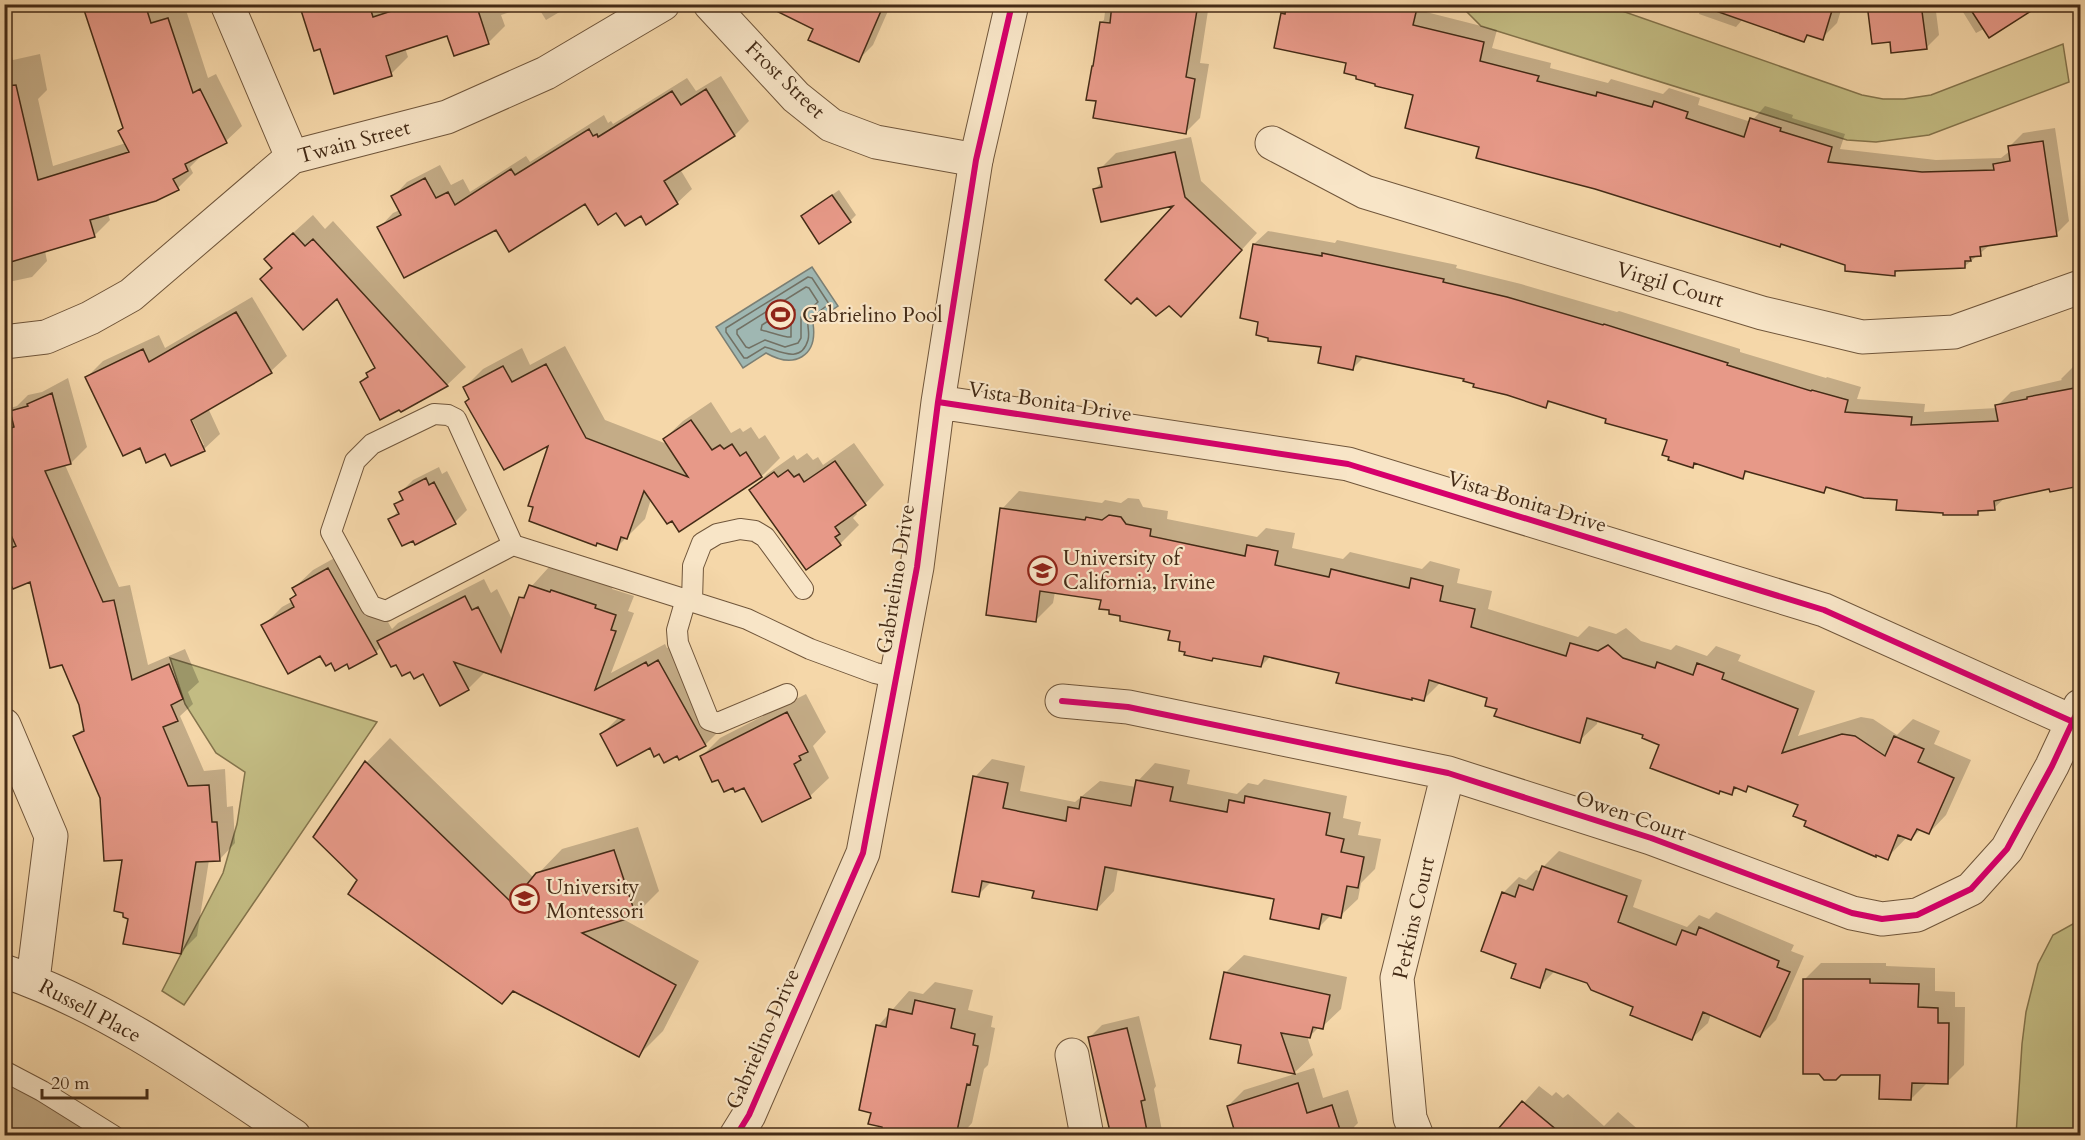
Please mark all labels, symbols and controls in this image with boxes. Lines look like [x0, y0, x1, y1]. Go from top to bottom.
street label: Frost Street [739, 35, 832, 126]
street label: Twain Street [295, 113, 414, 171]
street label: Virgil Court [1613, 255, 1728, 315]
sports icon: Gabrielino Pool [765, 299, 797, 331]
place label: Gabrielino Pool [802, 301, 943, 330]
street label: Vista Bonita Drive [966, 375, 1134, 429]
street label: Vista Bonita Drive [1444, 464, 1610, 540]
street label: Gabrielino Drive [870, 502, 922, 656]
place label: University of California, Irvine [1063, 544, 1216, 597]
school or university icon: University of California, Irvine [1026, 554, 1058, 586]
street label: Owen Court [1572, 784, 1691, 849]
street label: Perkins Court [1386, 854, 1442, 982]
place label: University Montessori [546, 873, 644, 926]
school or university icon: University Montessori [509, 883, 541, 915]
street label: Gabrielino Drive [719, 964, 807, 1114]
street label: Russell Place [34, 972, 146, 1050]
scale bar [42, 1062, 147, 1100]
text: 20 m [51, 1071, 90, 1096]

